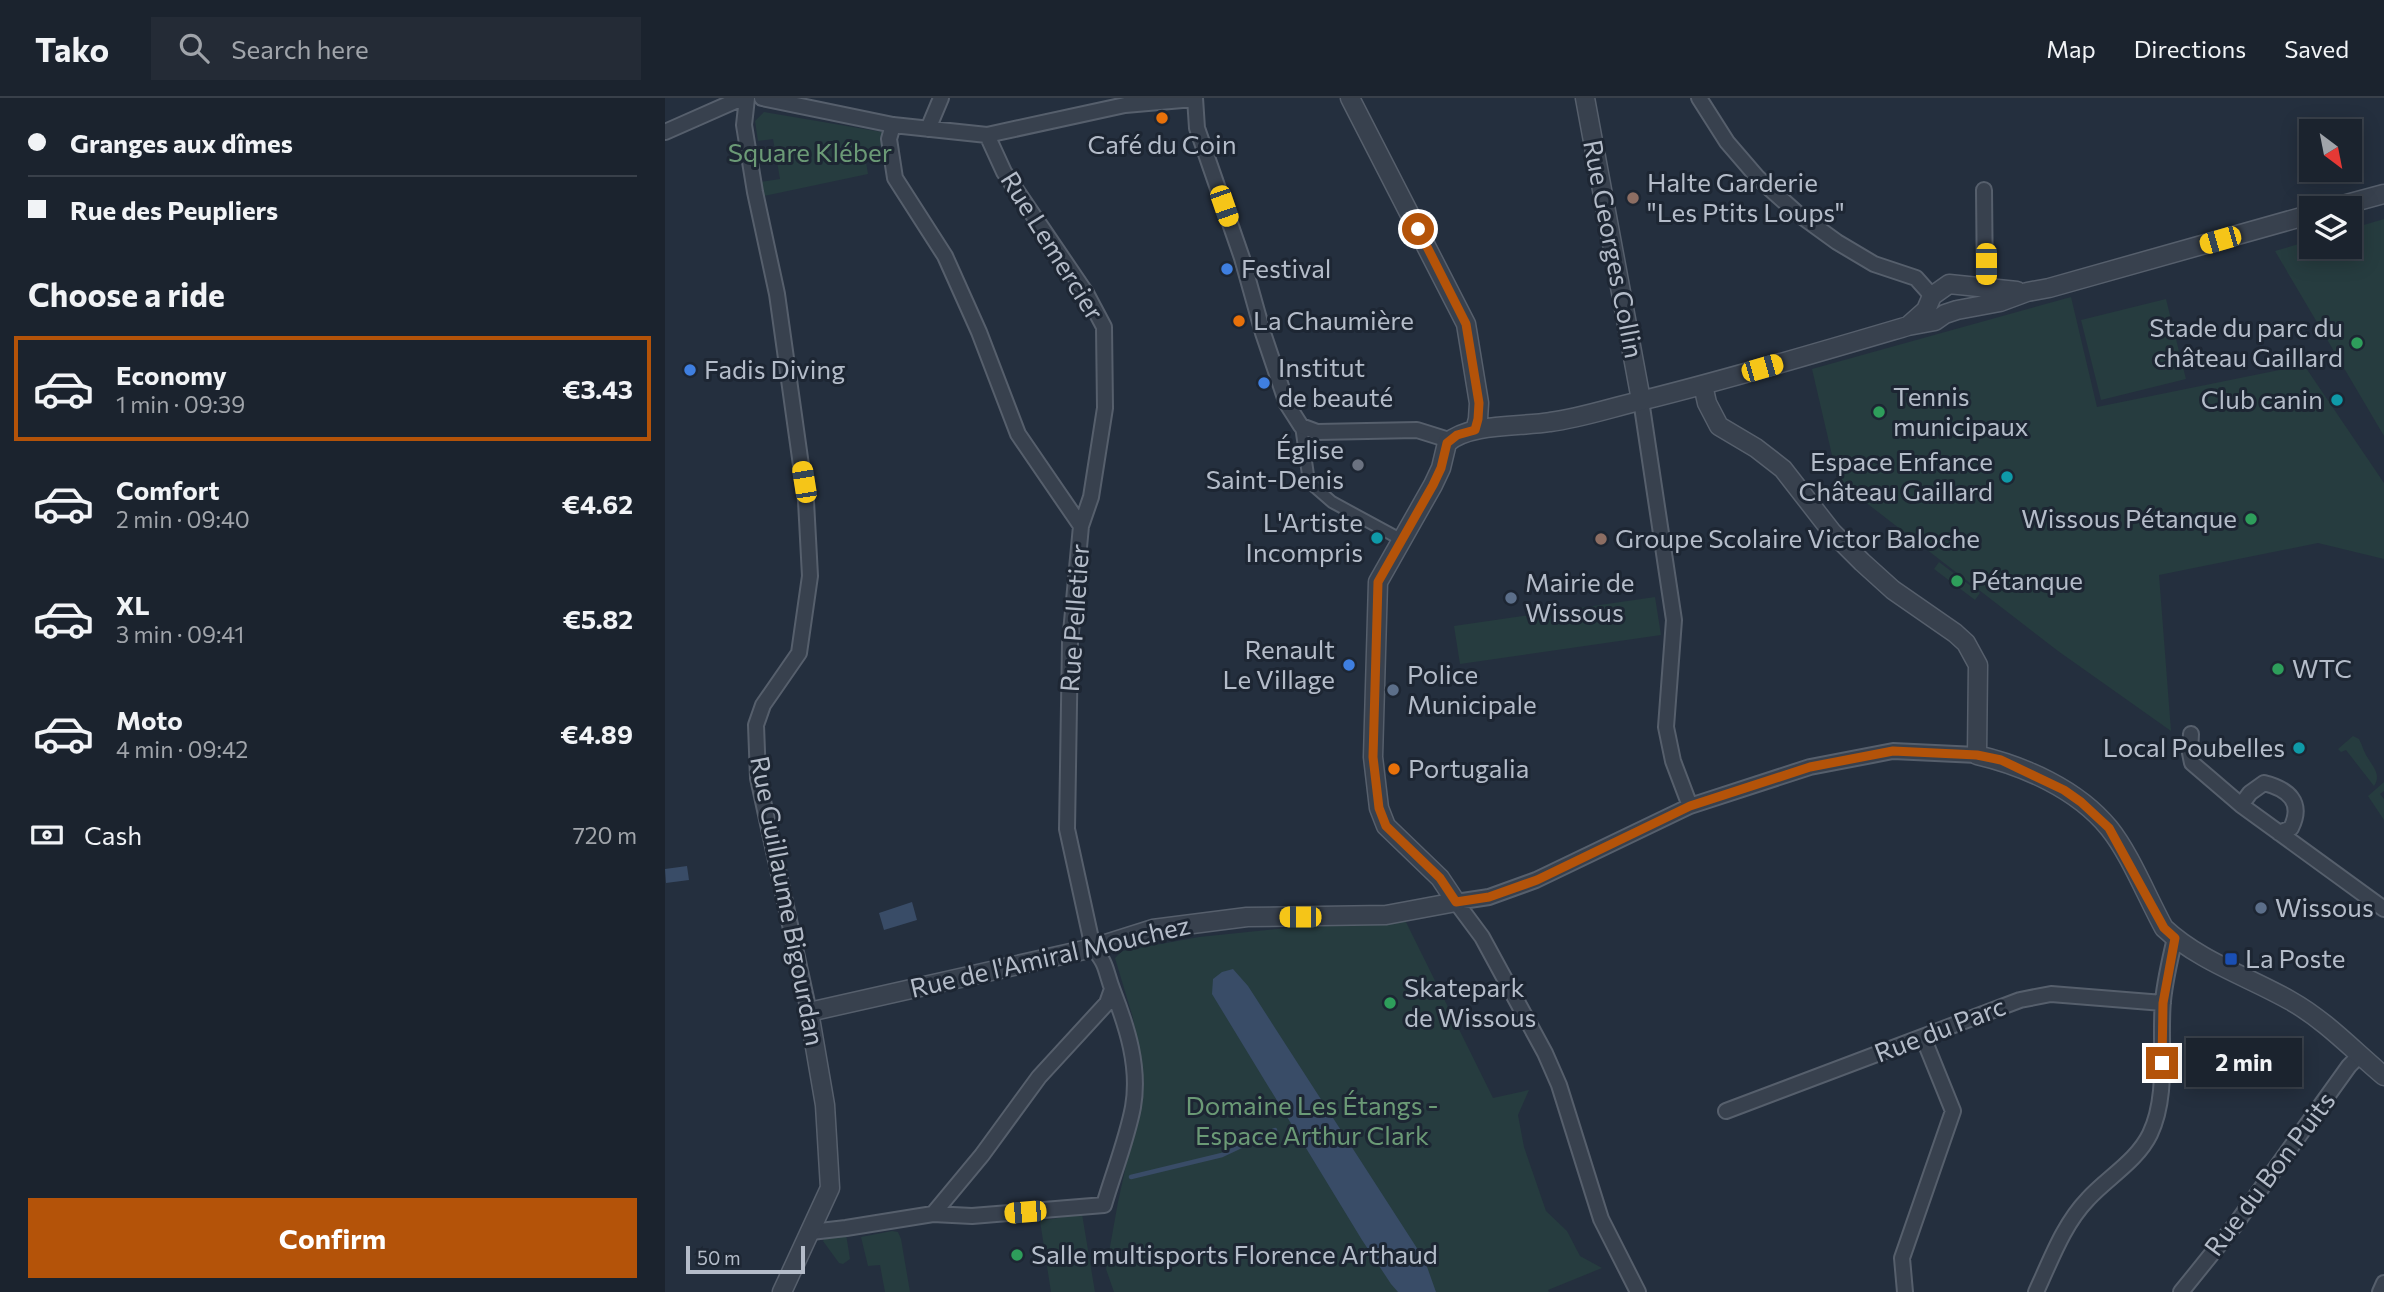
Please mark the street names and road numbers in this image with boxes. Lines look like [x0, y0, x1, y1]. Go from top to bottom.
street label: Rue Georges Collin [1578, 137, 1651, 360]
street label: Rue Lemercier [995, 165, 1111, 325]
street label: Rue Pelletier [1053, 543, 1094, 693]
street label: Rue Guillaume Bigourdan [745, 753, 832, 1048]
street label: Rue de l'Amiral Mouchez [907, 908, 1193, 1003]
street label: Rue du Parc [1870, 989, 2009, 1068]
street label: Rue du Bon Puits [2197, 1085, 2341, 1261]

